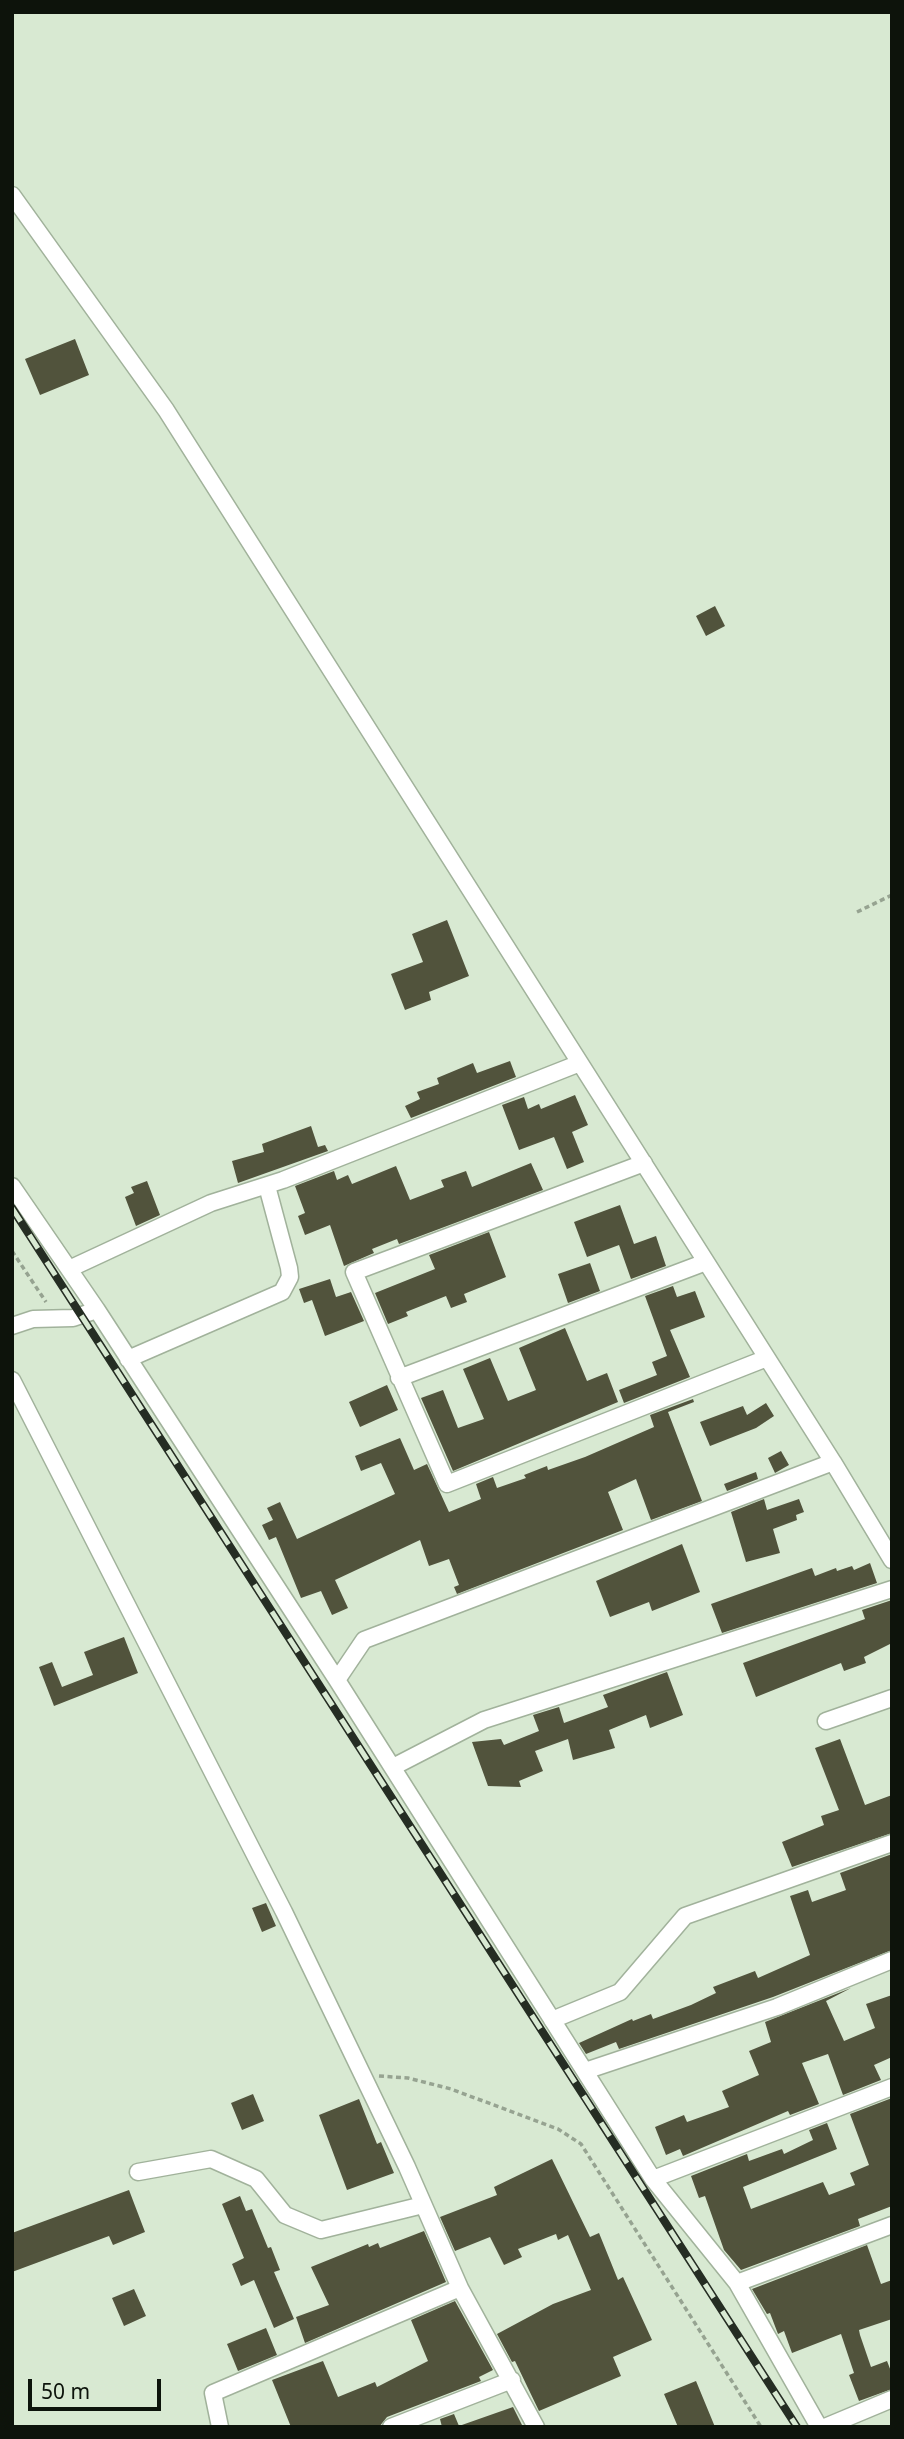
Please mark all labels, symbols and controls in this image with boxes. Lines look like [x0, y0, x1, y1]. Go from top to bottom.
scale bar [32, 2366, 164, 2410]
text: 50 m [41, 2377, 90, 2405]

